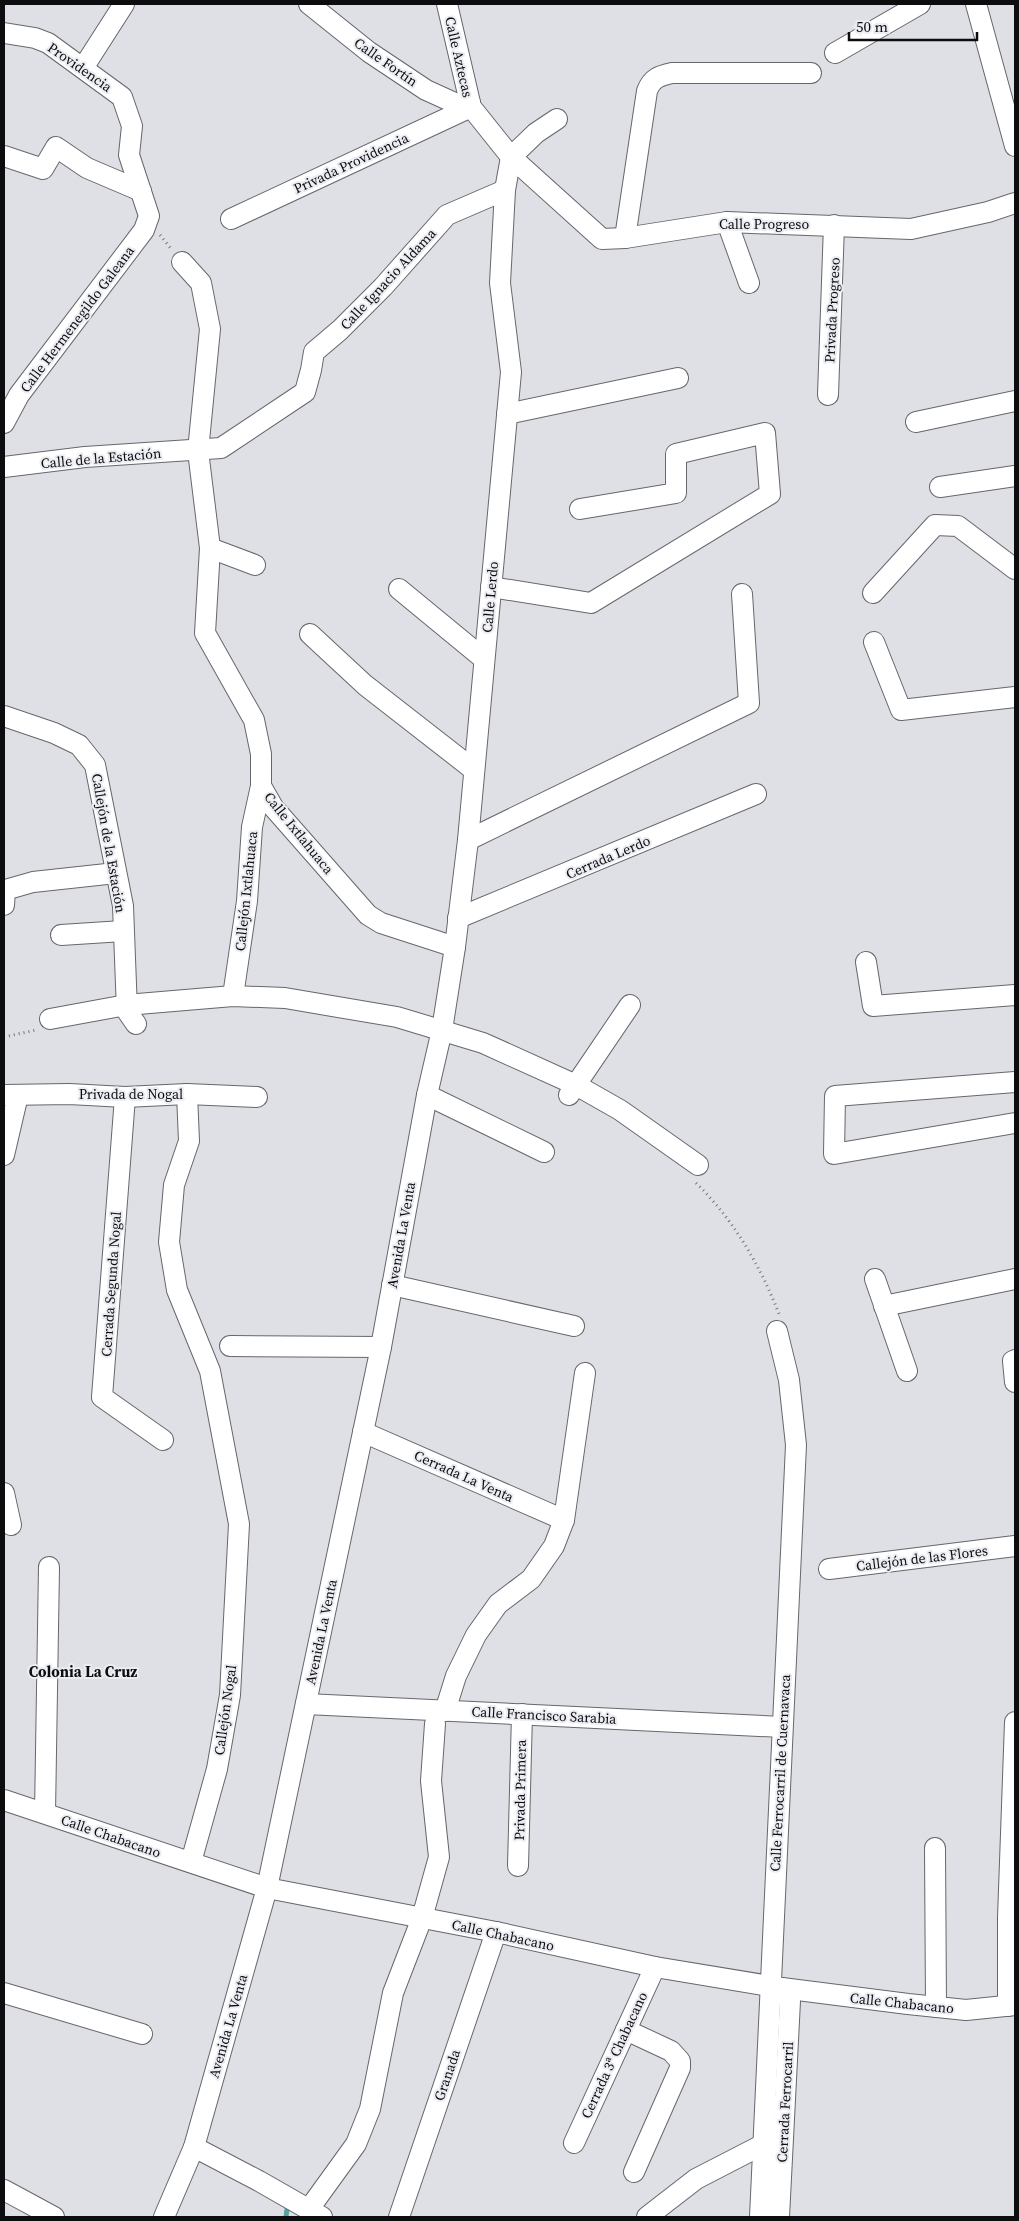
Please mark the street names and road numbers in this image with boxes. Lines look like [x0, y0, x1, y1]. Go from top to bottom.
street label: Calle Aztecas [440, 15, 478, 99]
street label: Calle Fortín [350, 33, 422, 92]
street label: Providencia [44, 37, 117, 97]
street label: Privada Providencia [290, 127, 413, 198]
street label: Calle Progreso [719, 214, 809, 234]
street label: Calle Ignacio Aldama [336, 223, 441, 334]
street label: Calle Hermenegildo Galeana [15, 241, 139, 396]
street label: Privada Progreso [819, 256, 845, 363]
street label: Calle de la Estación [40, 443, 163, 473]
street label: Calle Lerdo [477, 560, 503, 634]
street label: Callejón de la Estación [87, 772, 131, 915]
street label: Calle Ixtlahuaca [260, 788, 339, 879]
street label: Callejón Ixtlahuaca [230, 829, 262, 952]
street label: Cerrada Lerdo [563, 830, 654, 884]
street label: Privada de Nogal [79, 1084, 183, 1104]
street label: Avenida La Venta [382, 1180, 420, 1290]
street label: Cerrada Segunda Nogal [96, 1211, 126, 1357]
street label: Cerrada La Venta [411, 1445, 518, 1507]
street label: Callejón de las Flores [855, 1540, 989, 1576]
street label: Avenida La Venta [300, 1577, 342, 1687]
street label: Callejón Nogal [209, 1664, 241, 1756]
street label: Calle Ferrocarril de Cuernavaca [765, 1673, 795, 1872]
street label: Calle Francisco Sarabia [471, 1701, 618, 1729]
street label: Privada Primera [509, 1738, 531, 1841]
street label: Calle Chabacano [58, 1810, 164, 1863]
street label: Calle Chabacano [450, 1914, 556, 1956]
street label: Avenida La Venta [204, 1971, 253, 2080]
street label: Cerrada 3ª Chabacano [576, 1988, 652, 2122]
street label: Calle Chabacano [849, 1988, 955, 2018]
street label: Cerrada Ferrocarril [772, 2041, 798, 2163]
street label: Granada [429, 2046, 465, 2103]

